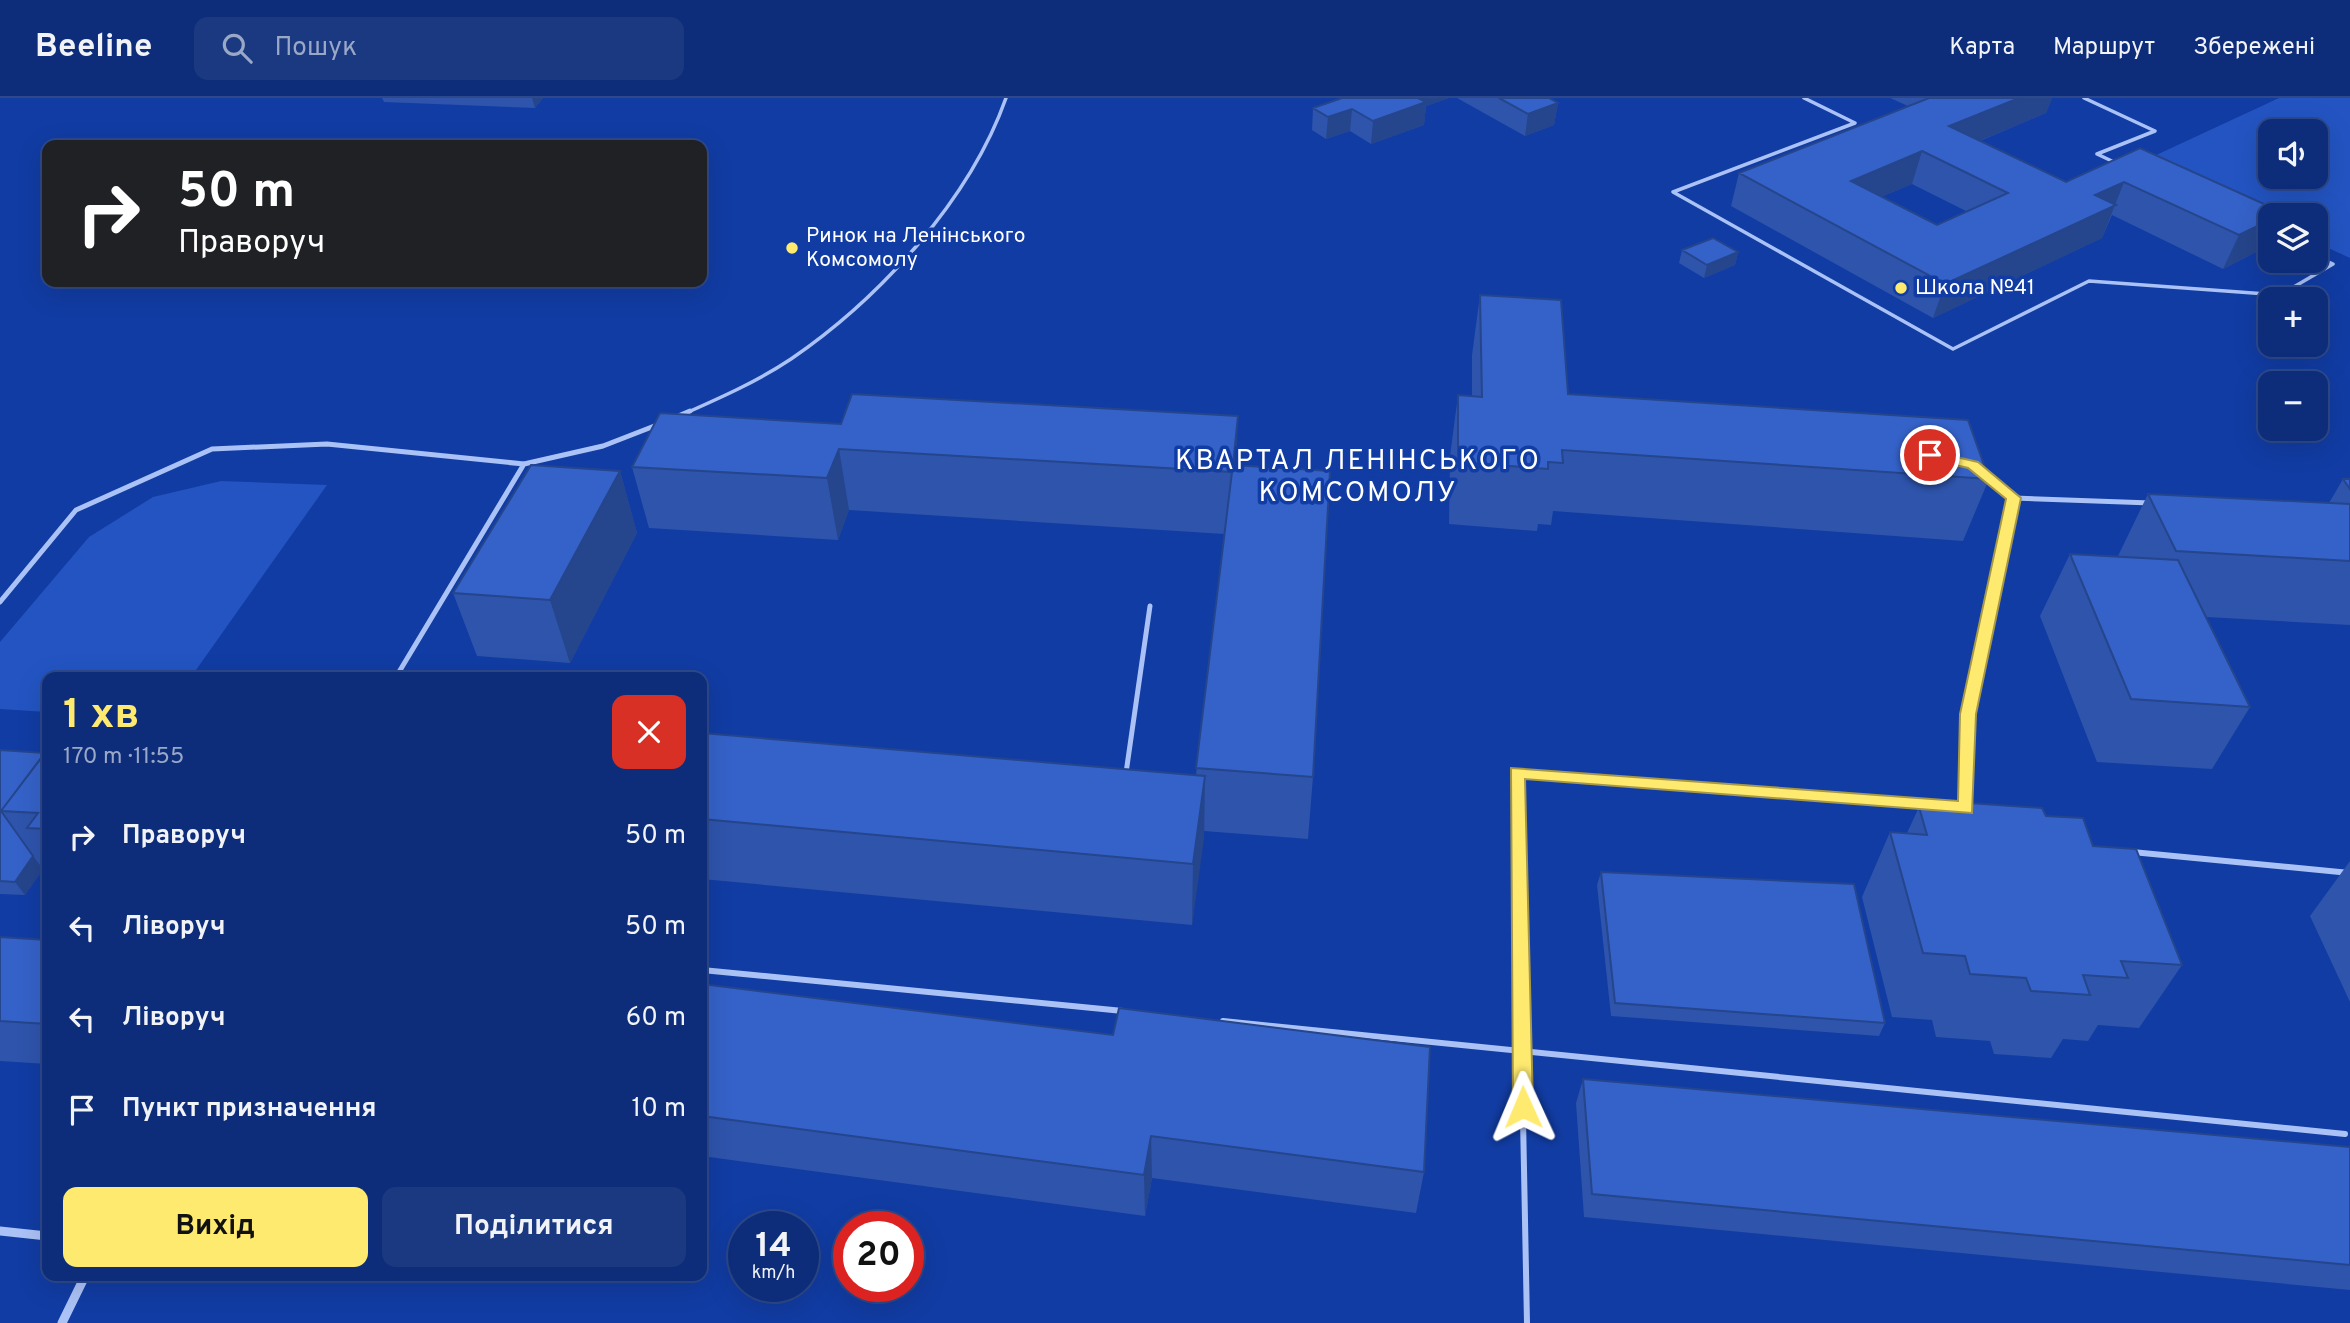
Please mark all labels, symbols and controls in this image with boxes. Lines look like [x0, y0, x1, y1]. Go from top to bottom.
search box [194, 17, 684, 80]
text: Beeline [35, 27, 152, 69]
icon: search [218, 29, 256, 67]
text: Пошук [274, 32, 357, 65]
text: Карта [1949, 33, 2015, 63]
text: Маршрут [2053, 33, 2155, 63]
text: Збережені [2193, 33, 2315, 63]
map controls [2258, 119, 2328, 441]
button: sound [2258, 119, 2328, 189]
text: 50 m [178, 163, 295, 225]
icon: right [63, 168, 154, 259]
button: layers [2258, 203, 2328, 273]
place label: Ринок на Ленінського Комсомолу [806, 223, 1025, 274]
text: Праворуч [178, 224, 325, 264]
marker: Ринок на Ленінського Комсомолу [784, 240, 800, 256]
place label: Школа №41 [1915, 275, 2035, 302]
marker: Школа №41 [1893, 280, 1909, 296]
button: + [2258, 287, 2328, 357]
button: − [2258, 371, 2328, 441]
pin [1900, 425, 1960, 485]
icon: arrive [1911, 436, 1949, 474]
district label: КВАРТАЛ ЛЕНІНСЬКОГО КОМСОМОЛУ [1175, 444, 1541, 512]
text: 1 хв [63, 690, 140, 743]
button: close [612, 695, 686, 769]
text: 170 m · 11:55 [63, 743, 184, 772]
icon: right [63, 818, 101, 856]
text: Праворуч [122, 820, 246, 853]
text: 50 m [625, 820, 686, 853]
icon: left [63, 909, 101, 947]
text: Ліворуч [122, 911, 225, 944]
text: 50 m [625, 911, 686, 944]
icon: left [63, 1000, 101, 1038]
text: Ліворуч [122, 1002, 225, 1035]
text: 60 m [626, 1002, 686, 1035]
position arrow [1486, 1070, 1560, 1144]
icon: arrive [63, 1091, 101, 1129]
text: Пункт призначення [122, 1093, 376, 1126]
text: 10 m [631, 1093, 686, 1126]
button: Вихід [63, 1187, 368, 1267]
button: Поділитися [382, 1187, 686, 1267]
speed limit sign: 20 [833, 1211, 924, 1302]
text: 14 [755, 1225, 792, 1269]
text: km/h [752, 1262, 795, 1285]

